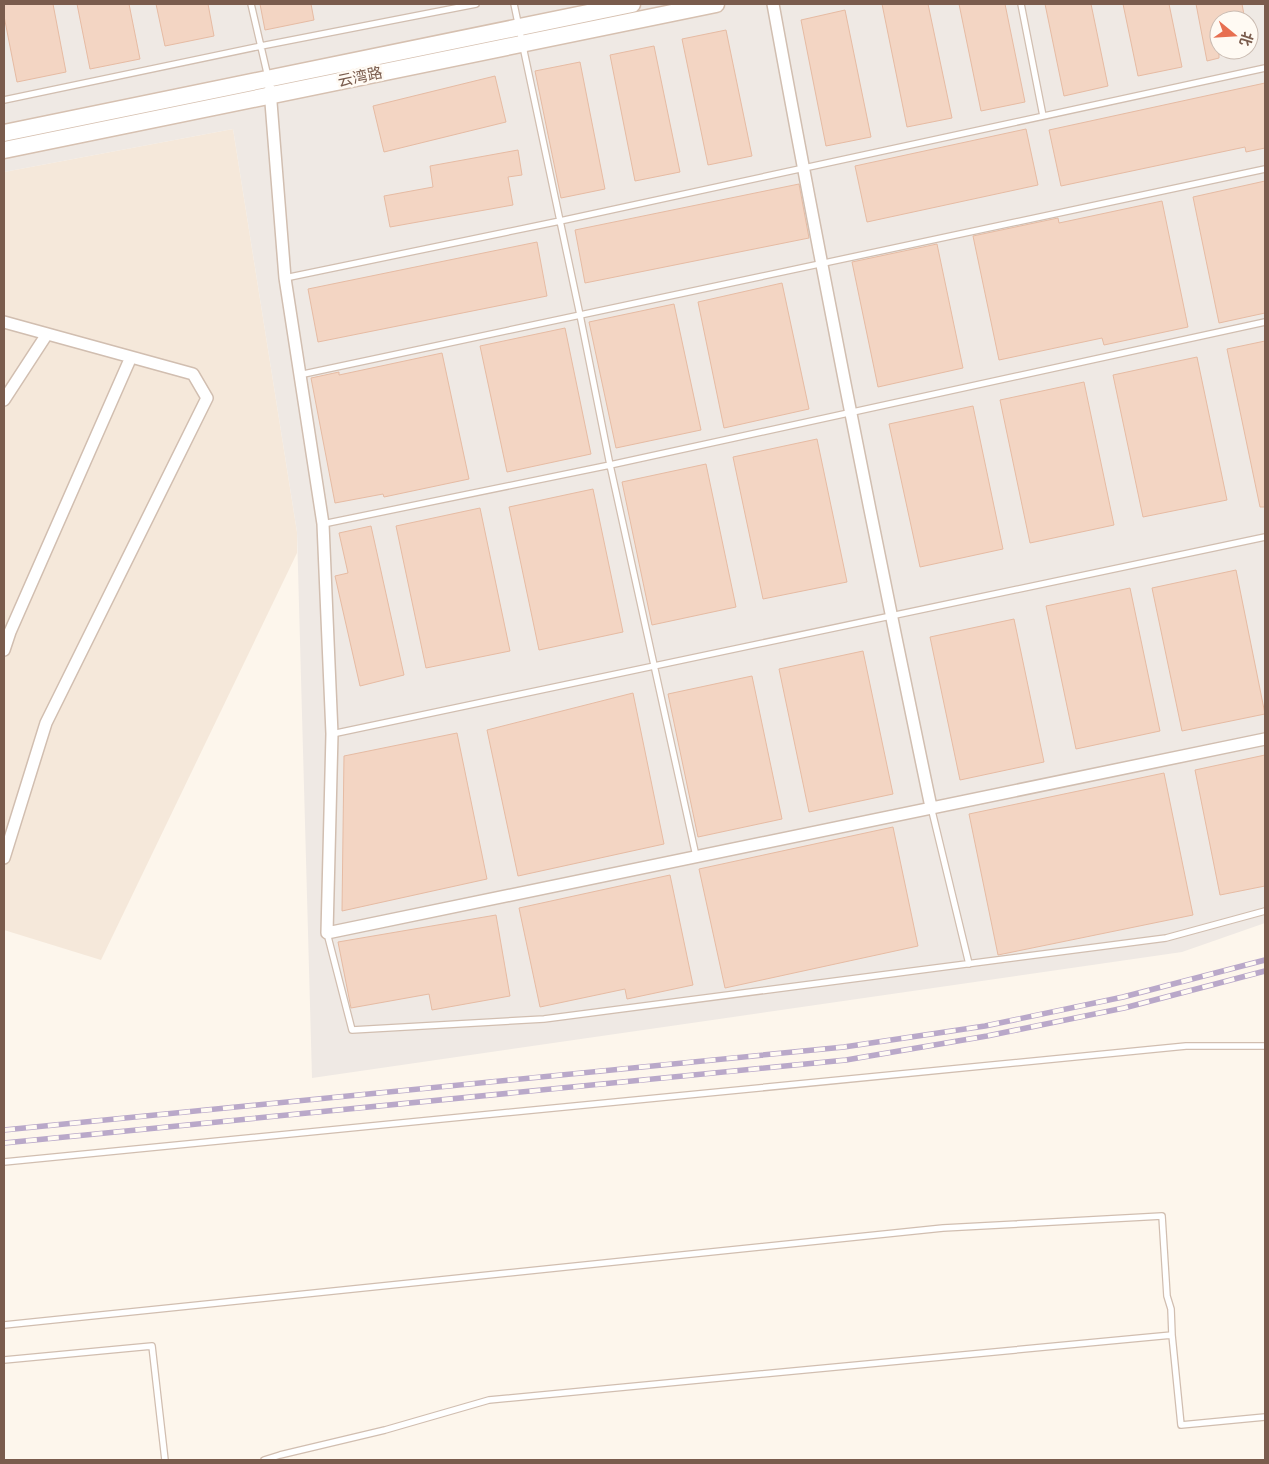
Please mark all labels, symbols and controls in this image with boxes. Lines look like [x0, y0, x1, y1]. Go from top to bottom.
north arrow [1209, 10, 1259, 60]
text: 北 [1236, 30, 1258, 49]
street label: 云湾路 [336, 62, 384, 91]

